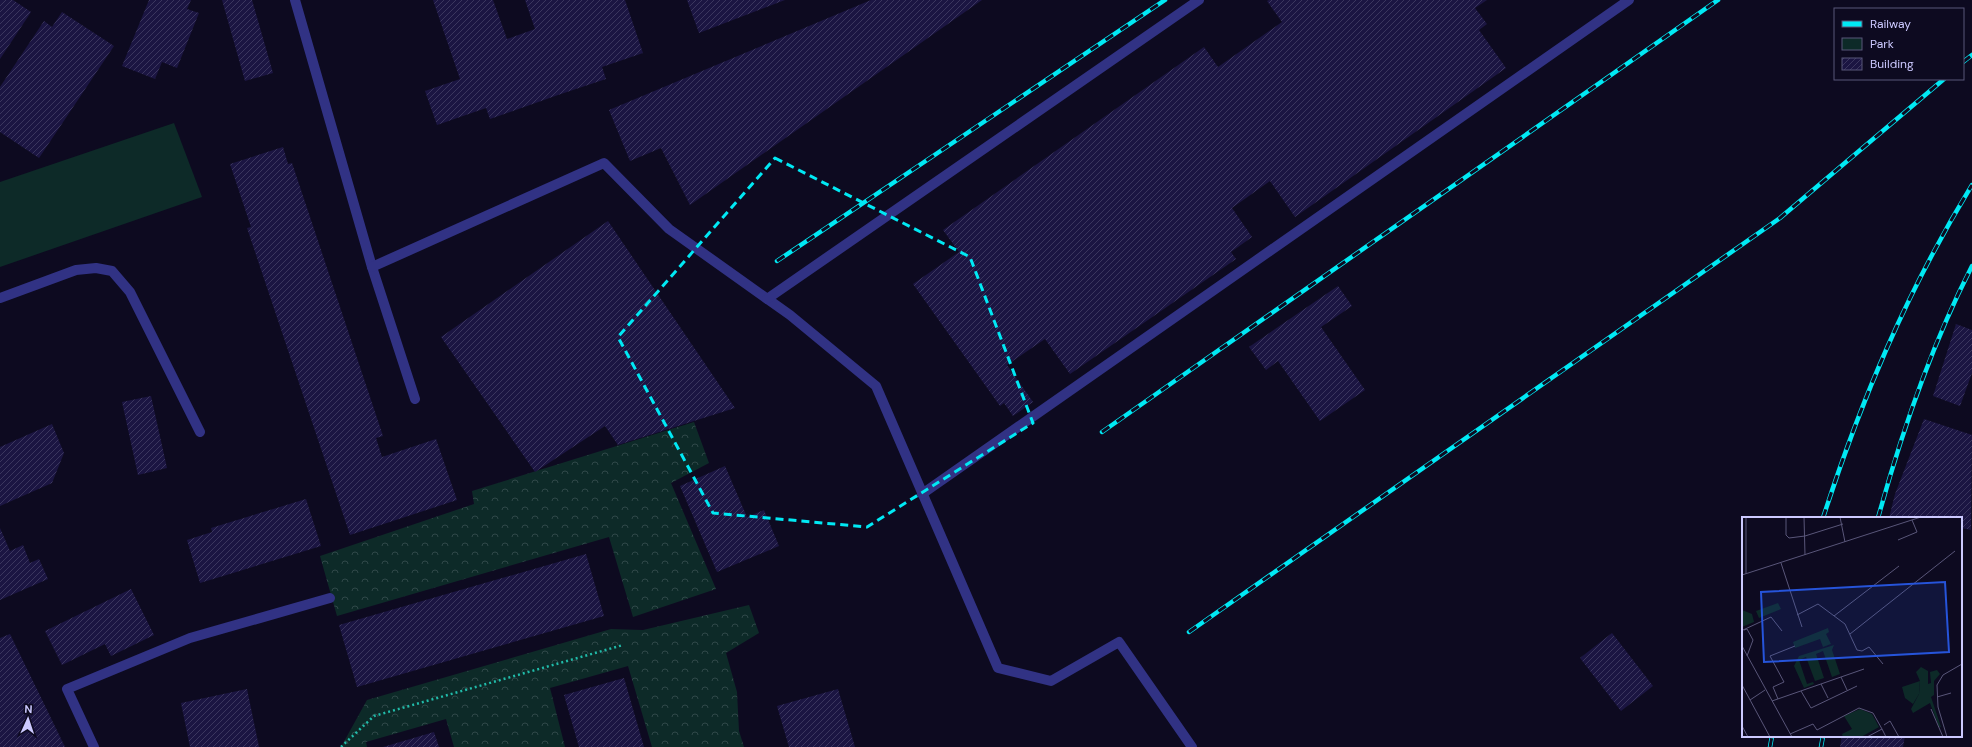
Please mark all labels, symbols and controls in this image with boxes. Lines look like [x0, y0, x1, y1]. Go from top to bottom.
legend [1834, 8, 1964, 80]
text: Railway [1870, 16, 1911, 32]
text: Park [1870, 36, 1894, 52]
text: Building [1870, 56, 1914, 72]
inset map [1742, 517, 1962, 737]
north arrow [8, 699, 48, 739]
text: N [24, 702, 33, 716]

